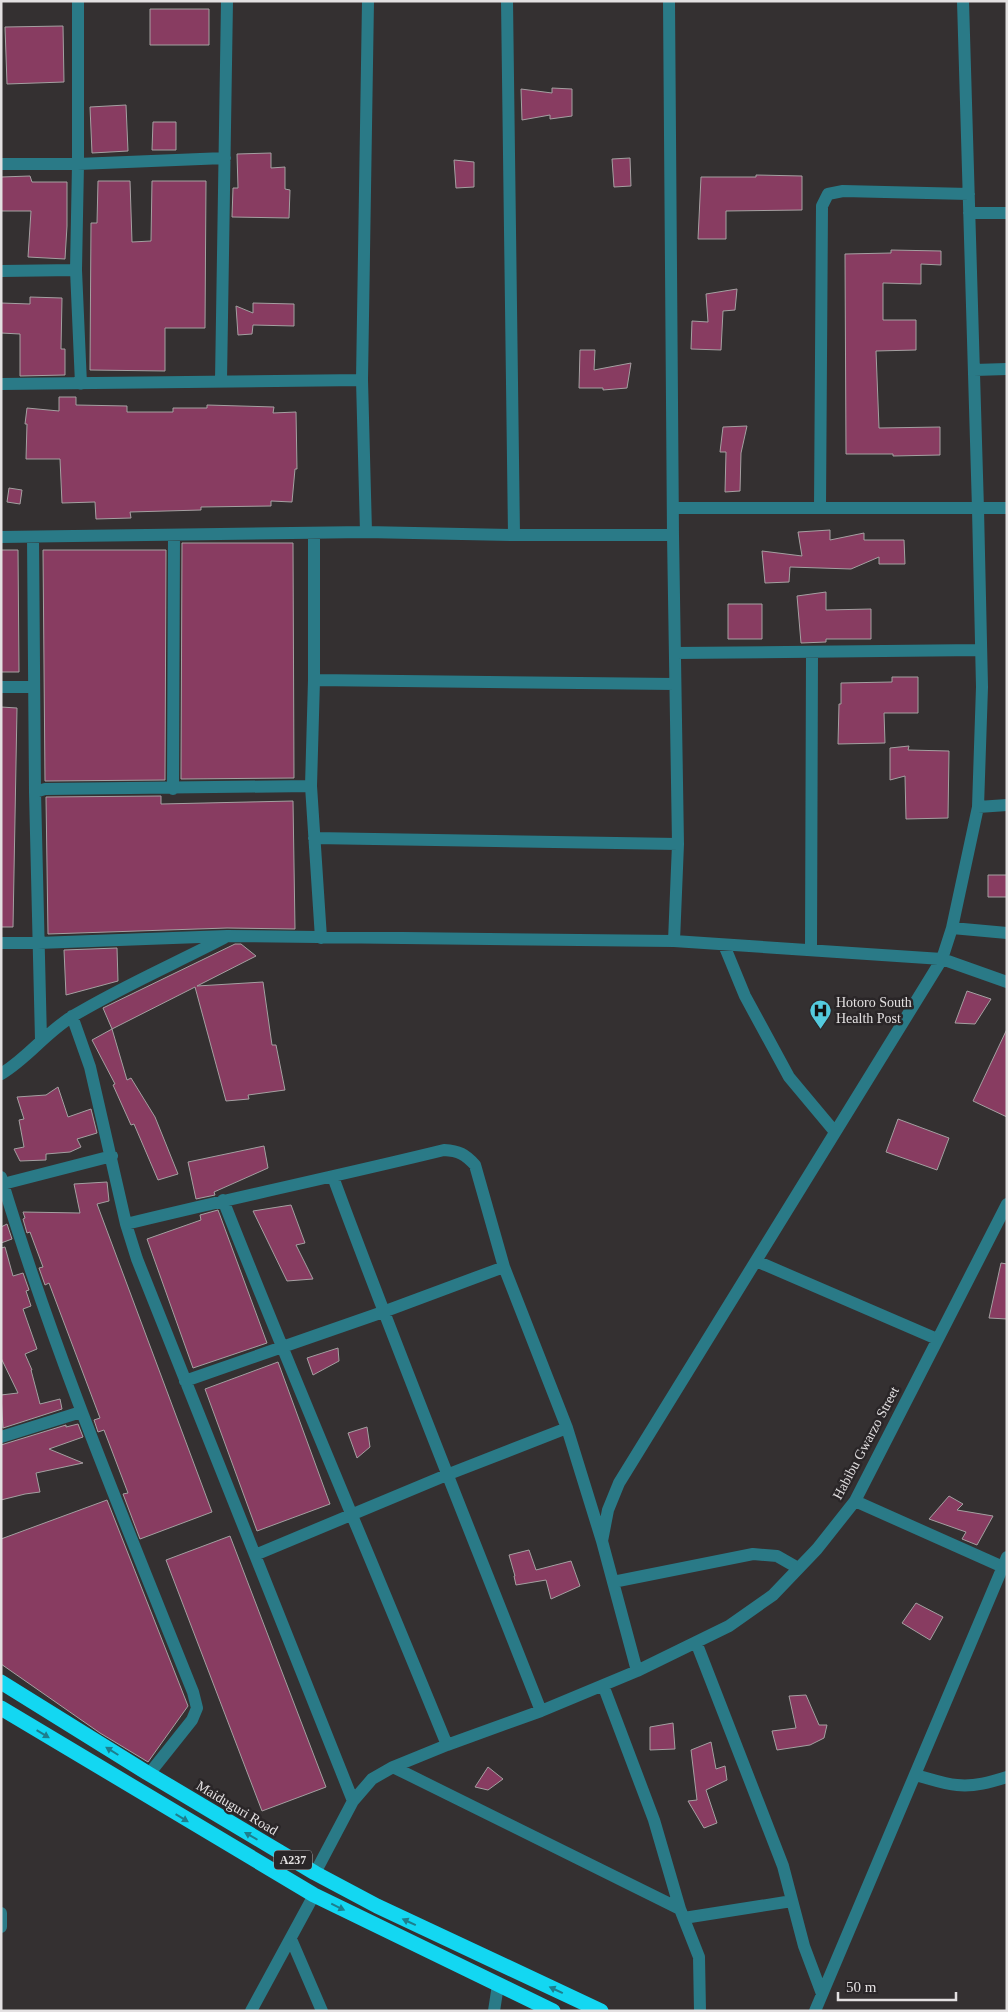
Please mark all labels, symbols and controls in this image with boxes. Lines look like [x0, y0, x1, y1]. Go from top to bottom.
place label: Hotoro South Health Post [836, 995, 912, 1026]
hospital icon: Hotoro South Health Post [808, 998, 832, 1029]
street label: Habibu Gwarzo Street [830, 1384, 902, 1502]
one-way arrow [36, 1729, 49, 1738]
one-way arrow [106, 1747, 119, 1756]
street label: Maiduguri Road [194, 1778, 280, 1838]
one-way arrow [176, 1813, 189, 1822]
one-way arrow [245, 1831, 258, 1840]
road number: A237 [274, 1850, 312, 1870]
one-way arrow [331, 1903, 345, 1911]
one-way arrow [402, 1917, 416, 1925]
scale bar [838, 1970, 956, 2002]
text: 50 m [846, 1979, 877, 1995]
one-way arrow [549, 1986, 563, 1994]

